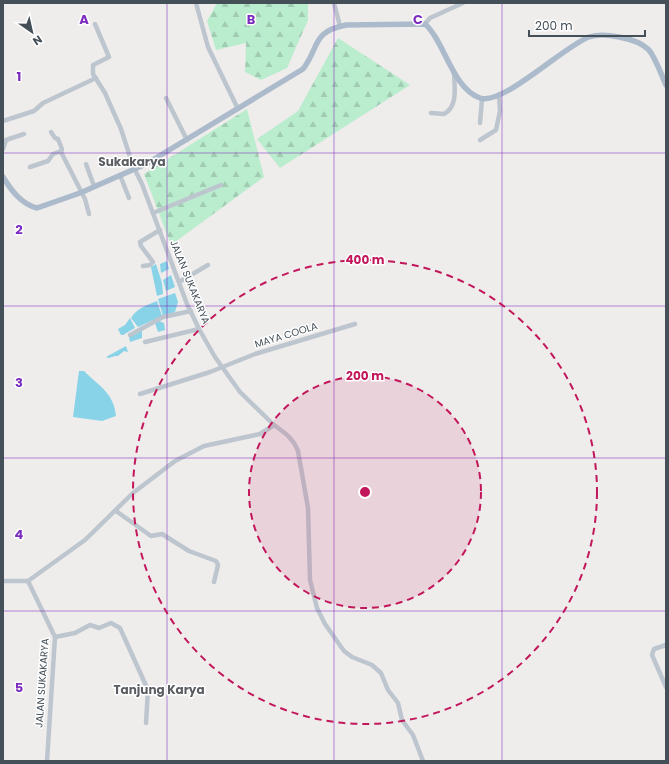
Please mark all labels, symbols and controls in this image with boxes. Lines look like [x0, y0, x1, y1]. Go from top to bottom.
text: A [79, 10, 89, 29]
text: B [247, 10, 256, 29]
text: C [413, 10, 423, 29]
north arrow [12, 12, 52, 52]
scale bar [529, 12, 645, 38]
text: 200 m [535, 17, 573, 34]
text: N [30, 31, 45, 49]
text: 1 [17, 67, 21, 86]
district label: Sukakarya [98, 153, 166, 170]
text: 2 [15, 220, 23, 239]
street label: JALAN SUKAKARYA [166, 238, 214, 327]
text: 400 m [345, 251, 385, 268]
street label: MAYA COOLA [253, 318, 320, 352]
text: 200 m [346, 367, 384, 384]
text: 3 [15, 373, 23, 392]
centre of rings [358, 485, 372, 499]
text: 4 [15, 525, 24, 544]
street label: JALAN SUKAKARYA [31, 638, 53, 728]
text: 5 [15, 678, 23, 697]
district label: Tanjung Karya [113, 681, 205, 698]

